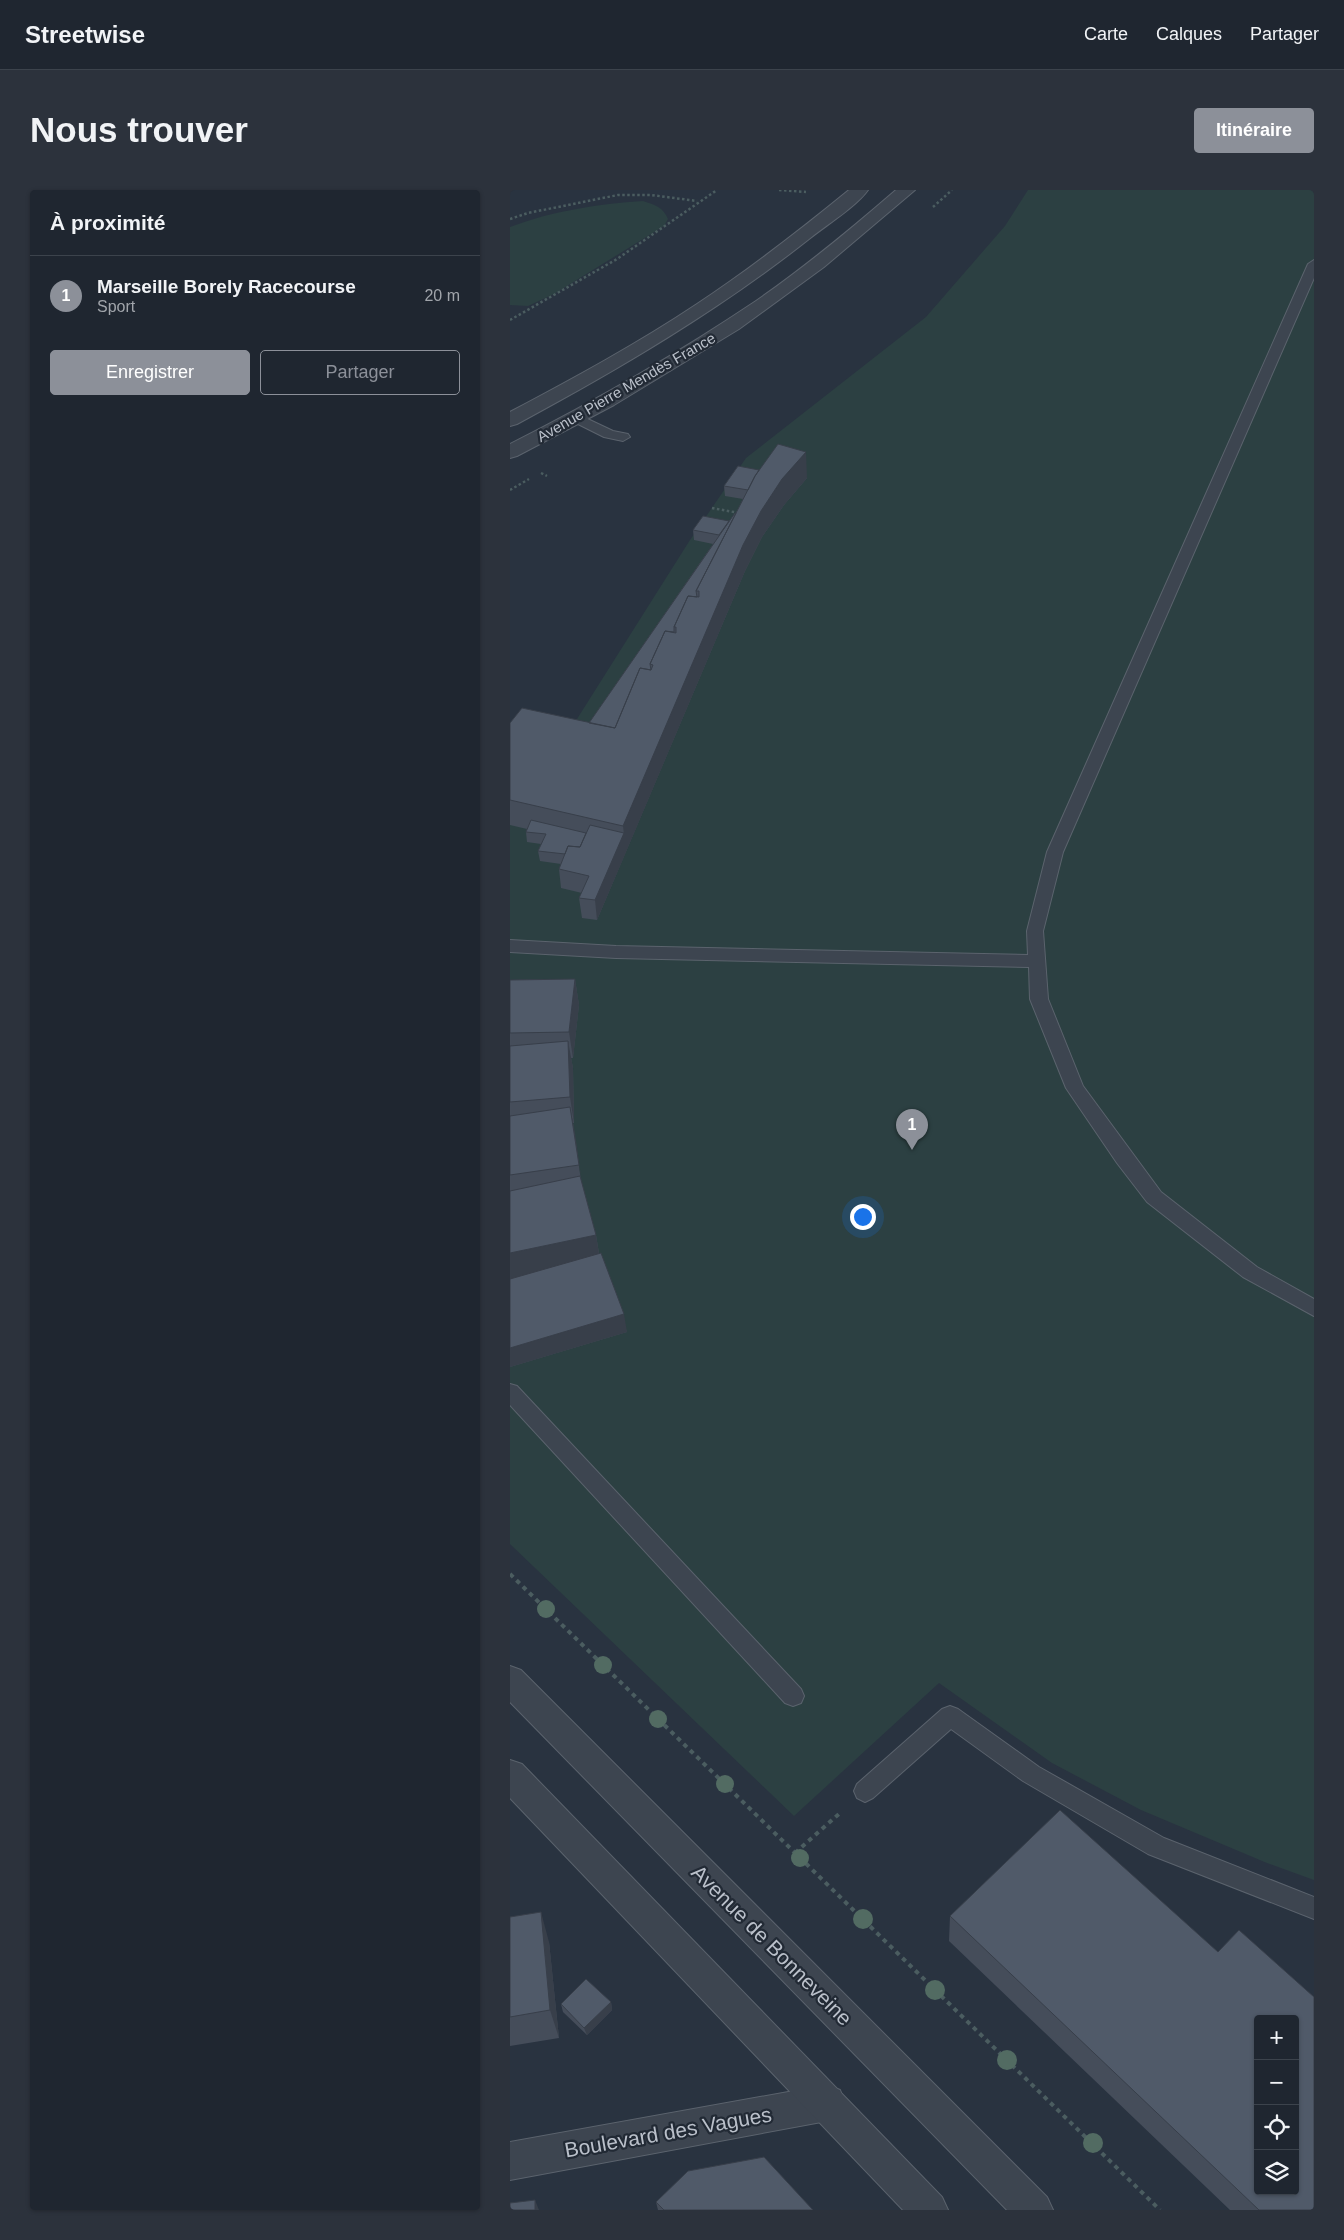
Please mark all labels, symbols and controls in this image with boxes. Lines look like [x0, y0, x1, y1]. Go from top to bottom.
text: Streetwise [25, 21, 145, 48]
text: Carte [1084, 24, 1128, 44]
text: Calques [1156, 24, 1222, 44]
text: Partager [1250, 24, 1319, 44]
button: Itinéraire [1194, 108, 1314, 153]
text: Nous trouver [30, 110, 248, 149]
text: À proximité [50, 211, 166, 234]
text: Marseille Borely Racecourse [97, 276, 356, 297]
text: 1 [62, 287, 70, 304]
text: 20 m [424, 287, 460, 304]
text: Sport [97, 298, 135, 315]
street label: Avenue Pierre Mendès France [534, 329, 718, 445]
button: Enregistrer [50, 350, 250, 395]
button: Partager [260, 350, 460, 395]
pin: 1 [896, 1109, 928, 1150]
your location [850, 1204, 876, 1230]
street label: Avenue de Bonneveine [687, 1860, 857, 2030]
map controls [1254, 2015, 1299, 2195]
button: + [1254, 2015, 1299, 2060]
button: − [1254, 2060, 1299, 2105]
street label: Boulevard des Vagues [563, 2102, 773, 2162]
button: locate [1254, 2105, 1299, 2150]
button: layers [1254, 2150, 1299, 2195]

